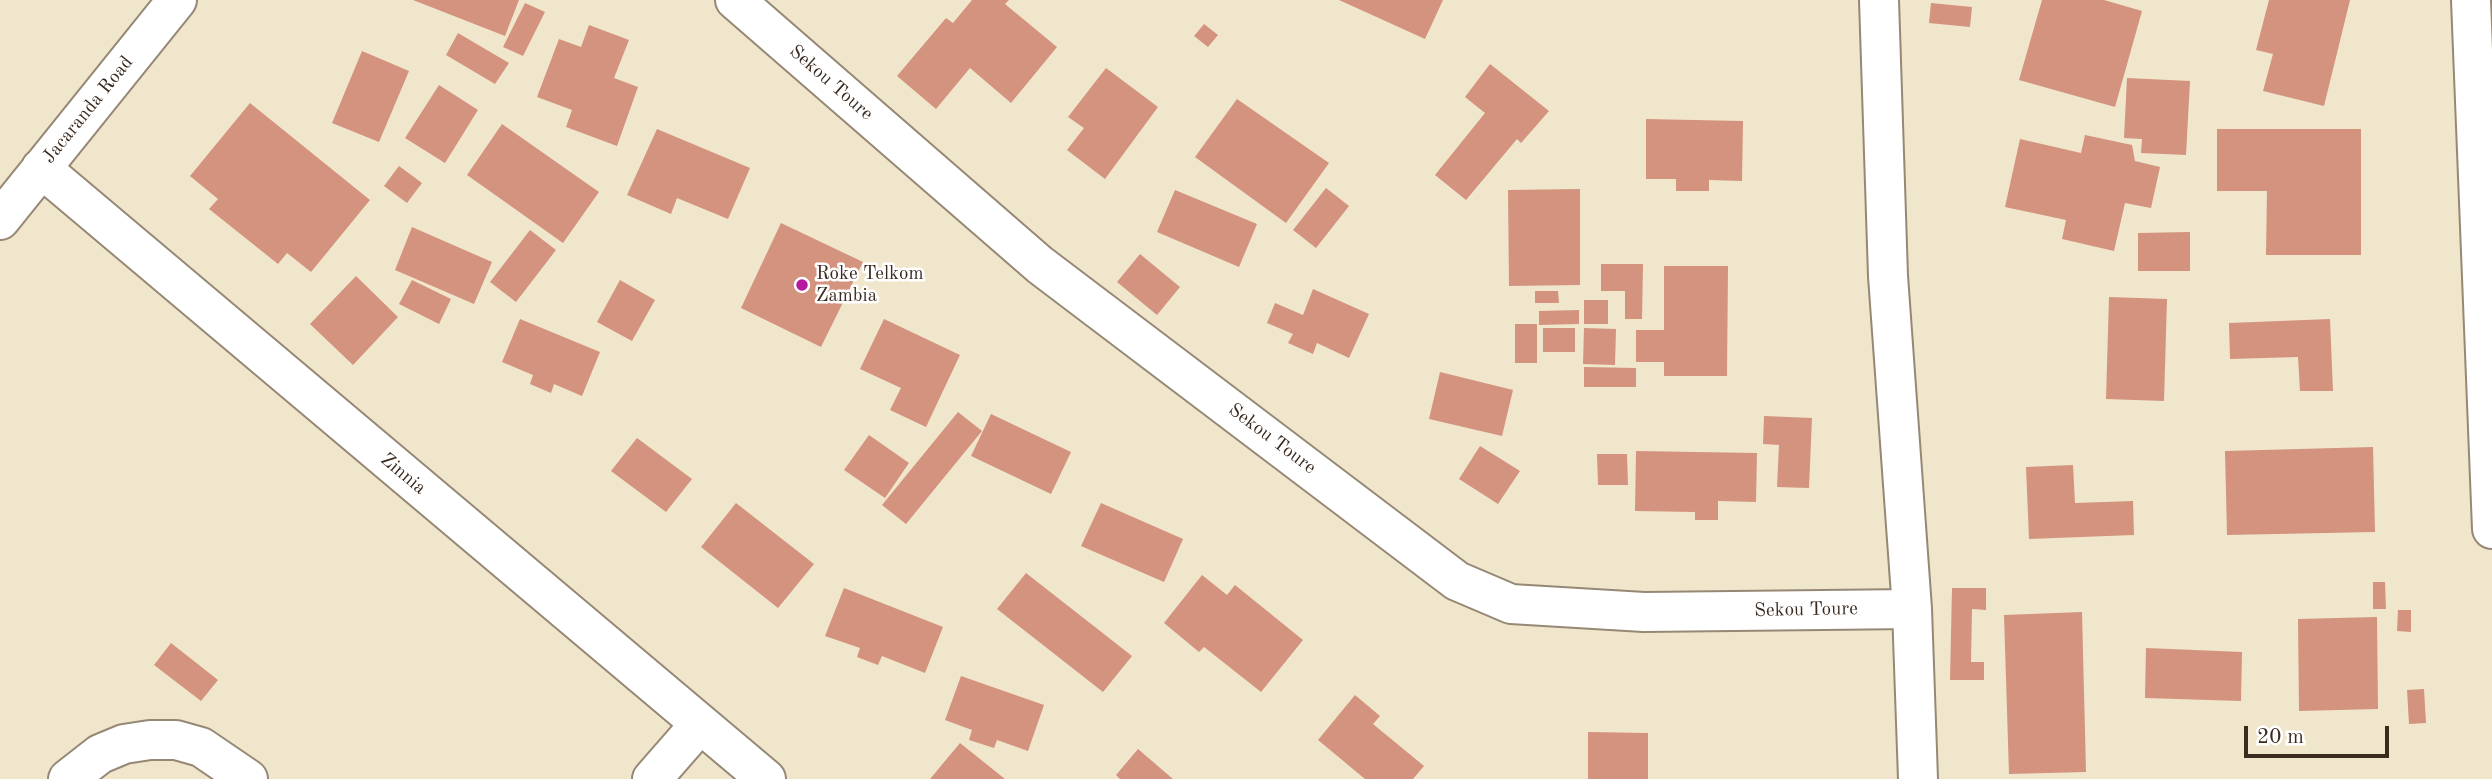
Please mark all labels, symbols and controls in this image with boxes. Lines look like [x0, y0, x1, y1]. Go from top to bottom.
street label: Sekou Toure [784, 40, 878, 126]
street label: Jacaranda Road [38, 52, 138, 168]
place label: Roke Telkom Zambia [816, 263, 924, 307]
marker: Roke Telkom Zambia [794, 277, 810, 293]
street label: Sekou Toure [1224, 399, 1320, 479]
street label: Zinnia [376, 448, 430, 500]
street label: Sekou Toure [1754, 598, 1858, 622]
scale bar [2247, 712, 2392, 756]
text: 20 m [2257, 727, 2304, 748]

